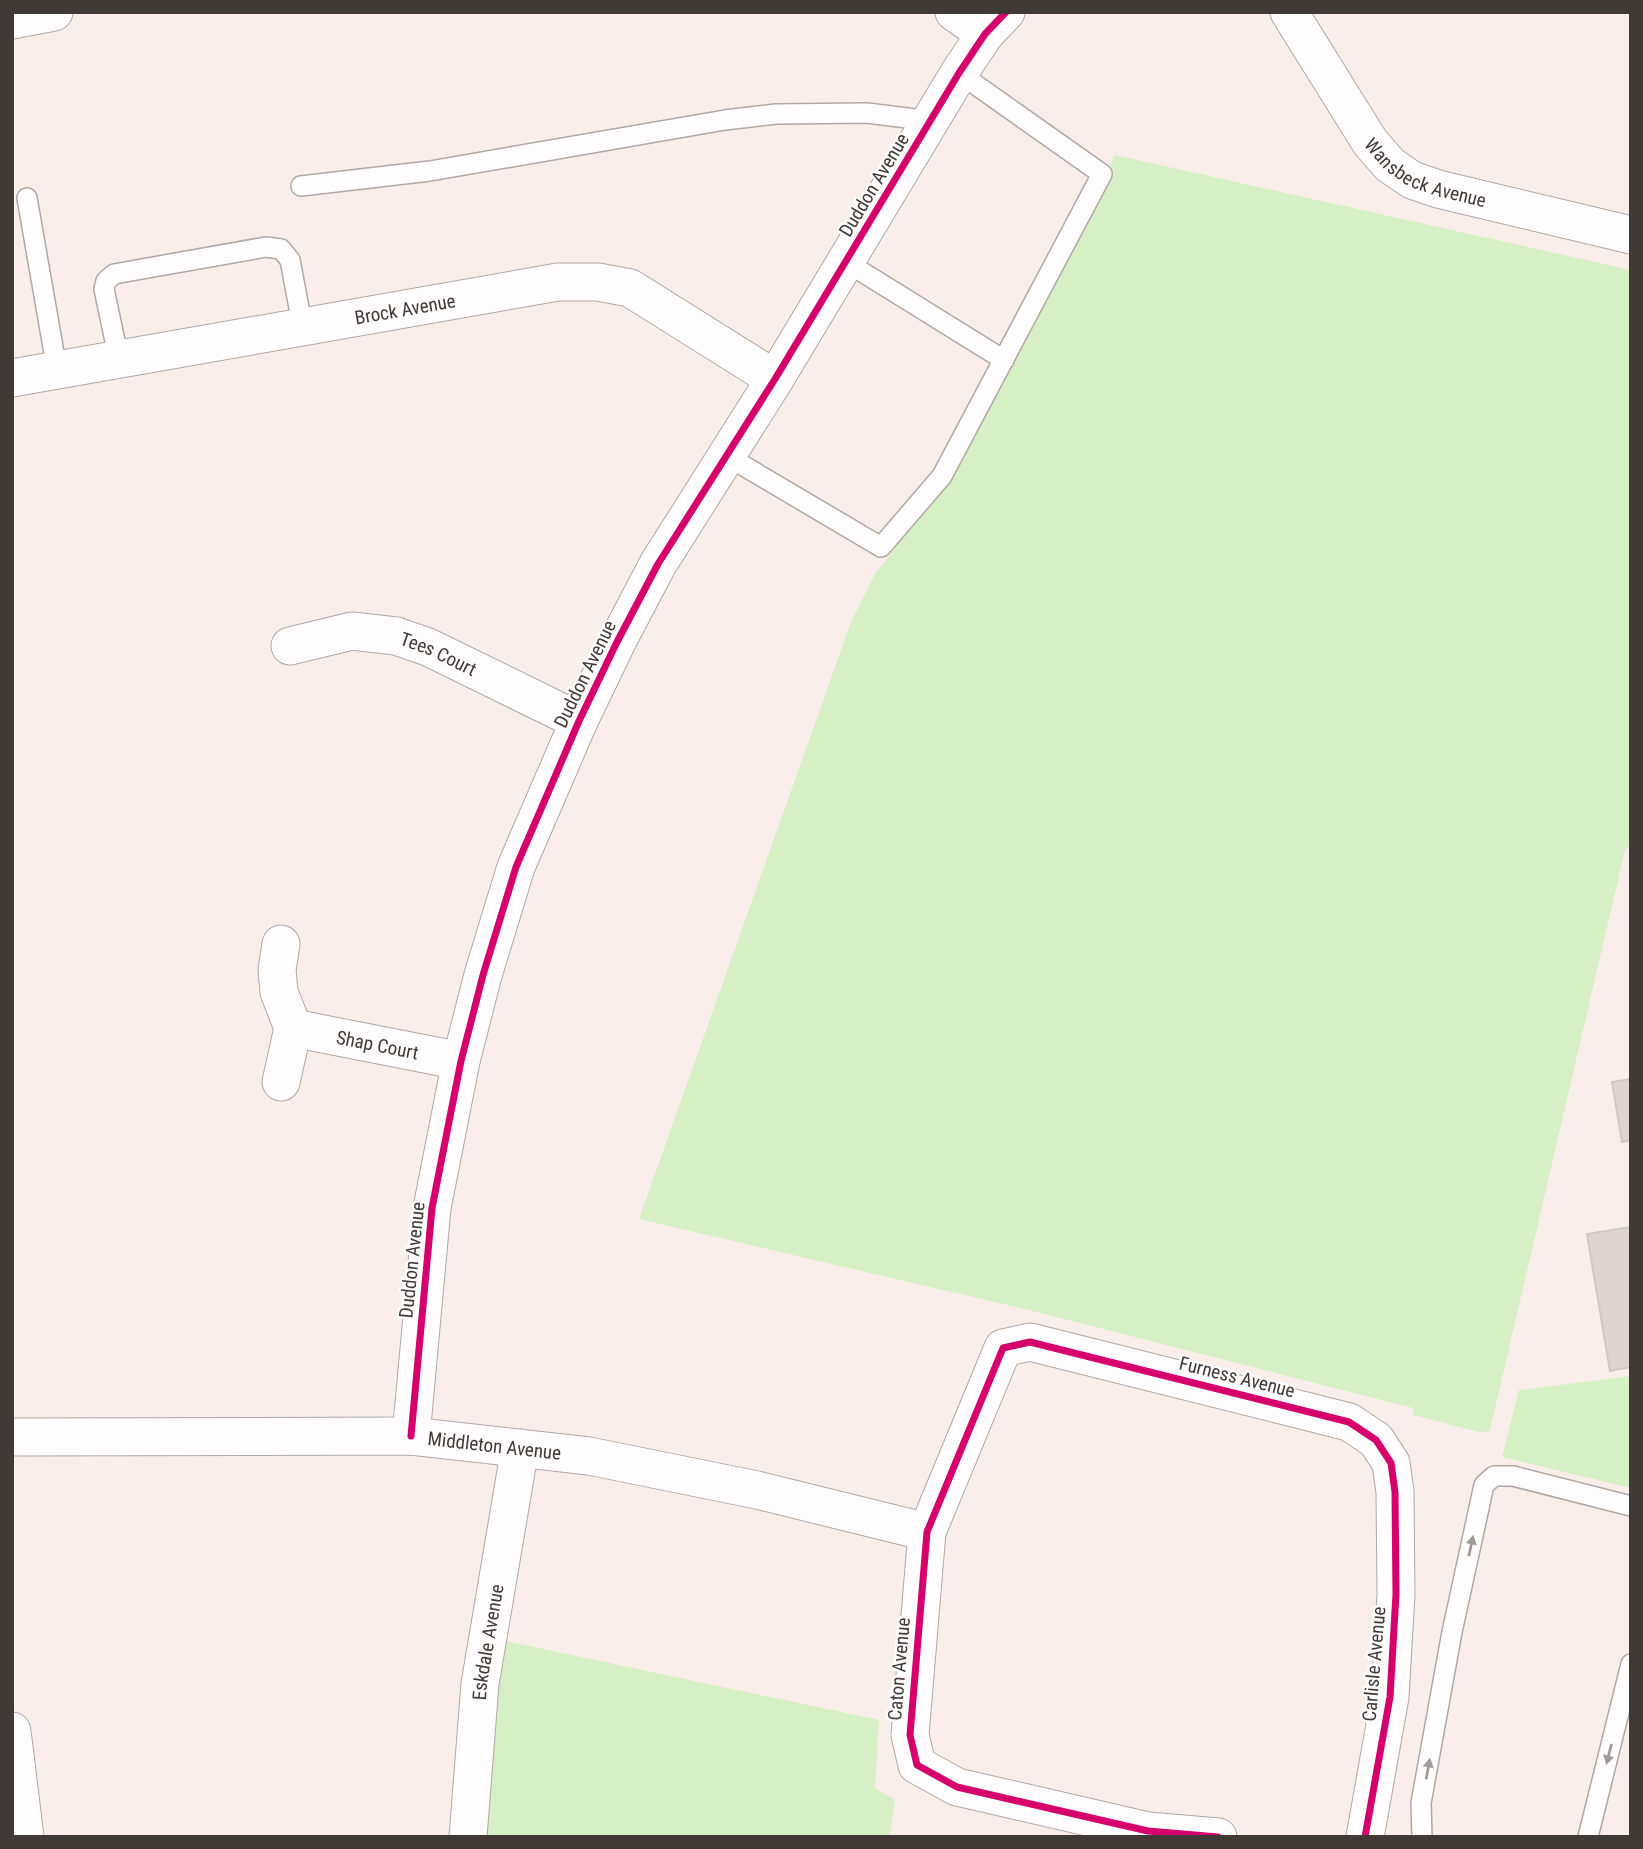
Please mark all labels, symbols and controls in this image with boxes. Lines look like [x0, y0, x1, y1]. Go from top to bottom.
street label: Duddon Avenue [834, 129, 914, 241]
street label: Wansbeck Avenue [1360, 133, 1489, 212]
street label: Brock Avenue [353, 289, 457, 329]
street label: Duddon Avenue [549, 616, 621, 731]
street label: Tees Court [397, 627, 480, 681]
street label: Shap Court [334, 1025, 420, 1064]
street label: Duddon Avenue [394, 1201, 430, 1319]
street label: Furness Avenue [1177, 1352, 1297, 1403]
street label: Middleton Avenue [427, 1426, 563, 1464]
one-way arrow [1466, 1535, 1477, 1557]
street label: Eskdale Avenue [467, 1582, 508, 1701]
street label: Carlisle Avenue [1358, 1605, 1390, 1722]
street label: Caton Avenue [883, 1617, 915, 1721]
one-way arrow [1603, 1743, 1614, 1765]
one-way arrow [1422, 1758, 1433, 1780]

